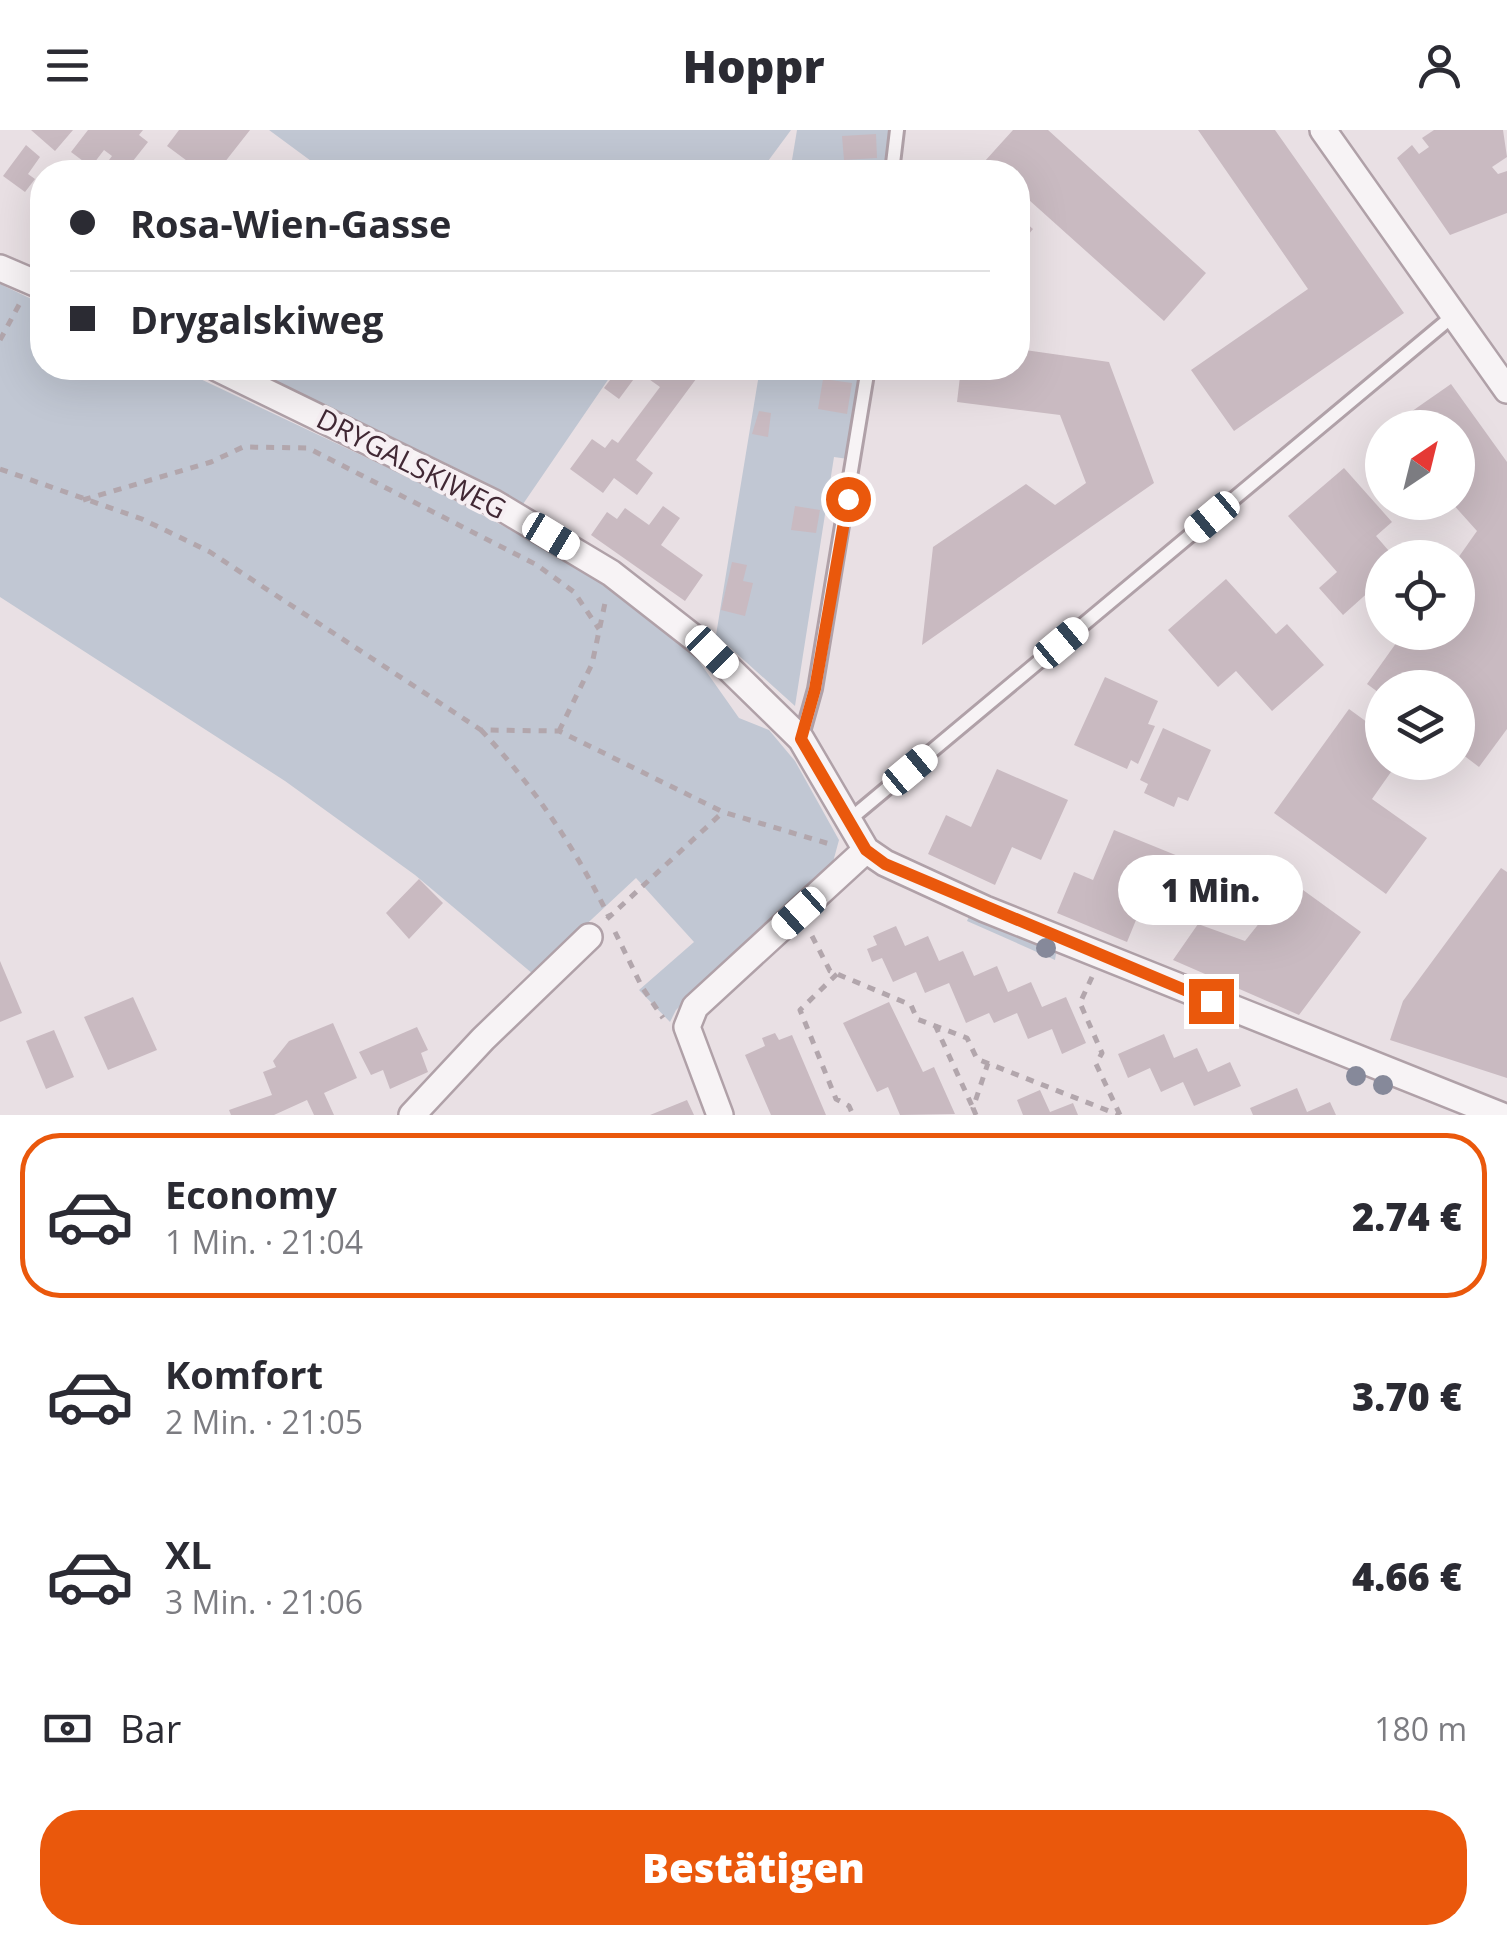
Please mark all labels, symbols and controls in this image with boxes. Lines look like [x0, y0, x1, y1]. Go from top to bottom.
text: Hoppr [682, 35, 825, 96]
icon: menu [40, 38, 95, 93]
icon: person [1412, 38, 1467, 93]
text: Rosa-Wien-Gasse [130, 197, 451, 249]
text: Drygalskiweg [130, 293, 384, 345]
street label: DRYGALSKIWEG [311, 399, 513, 527]
north arrow [1365, 410, 1475, 520]
map controls [1365, 410, 1475, 780]
route start [826, 477, 871, 522]
car [1179, 486, 1245, 548]
car [518, 508, 584, 564]
button: locate [1365, 540, 1475, 650]
car [1028, 612, 1094, 674]
car [680, 620, 744, 684]
button: layers [1365, 670, 1475, 780]
car [877, 739, 943, 801]
callout: 1 Min. [1118, 856, 1304, 926]
text: 1 Min. [1161, 868, 1260, 911]
car [767, 882, 831, 944]
route end [1189, 979, 1234, 1024]
text: Economy [165, 1168, 337, 1220]
icon: car [45, 1171, 135, 1261]
text: 2.74 € [1352, 1190, 1462, 1242]
text: 1 Min. · 21:04 [165, 1220, 363, 1263]
text: Komfort [165, 1348, 323, 1400]
icon: car [45, 1351, 135, 1441]
text: 3.70 € [1352, 1370, 1462, 1422]
text: 2 Min. · 21:05 [165, 1400, 363, 1443]
text: XL [165, 1528, 212, 1580]
icon: car [45, 1531, 135, 1621]
text: 4.66 € [1352, 1550, 1462, 1602]
text: 3 Min. · 21:06 [165, 1580, 363, 1623]
icon: cash [40, 1701, 95, 1756]
text: Bar [120, 1702, 181, 1754]
text: 180 m [1374, 1707, 1467, 1750]
button: Bestätigen [40, 1810, 1467, 1925]

